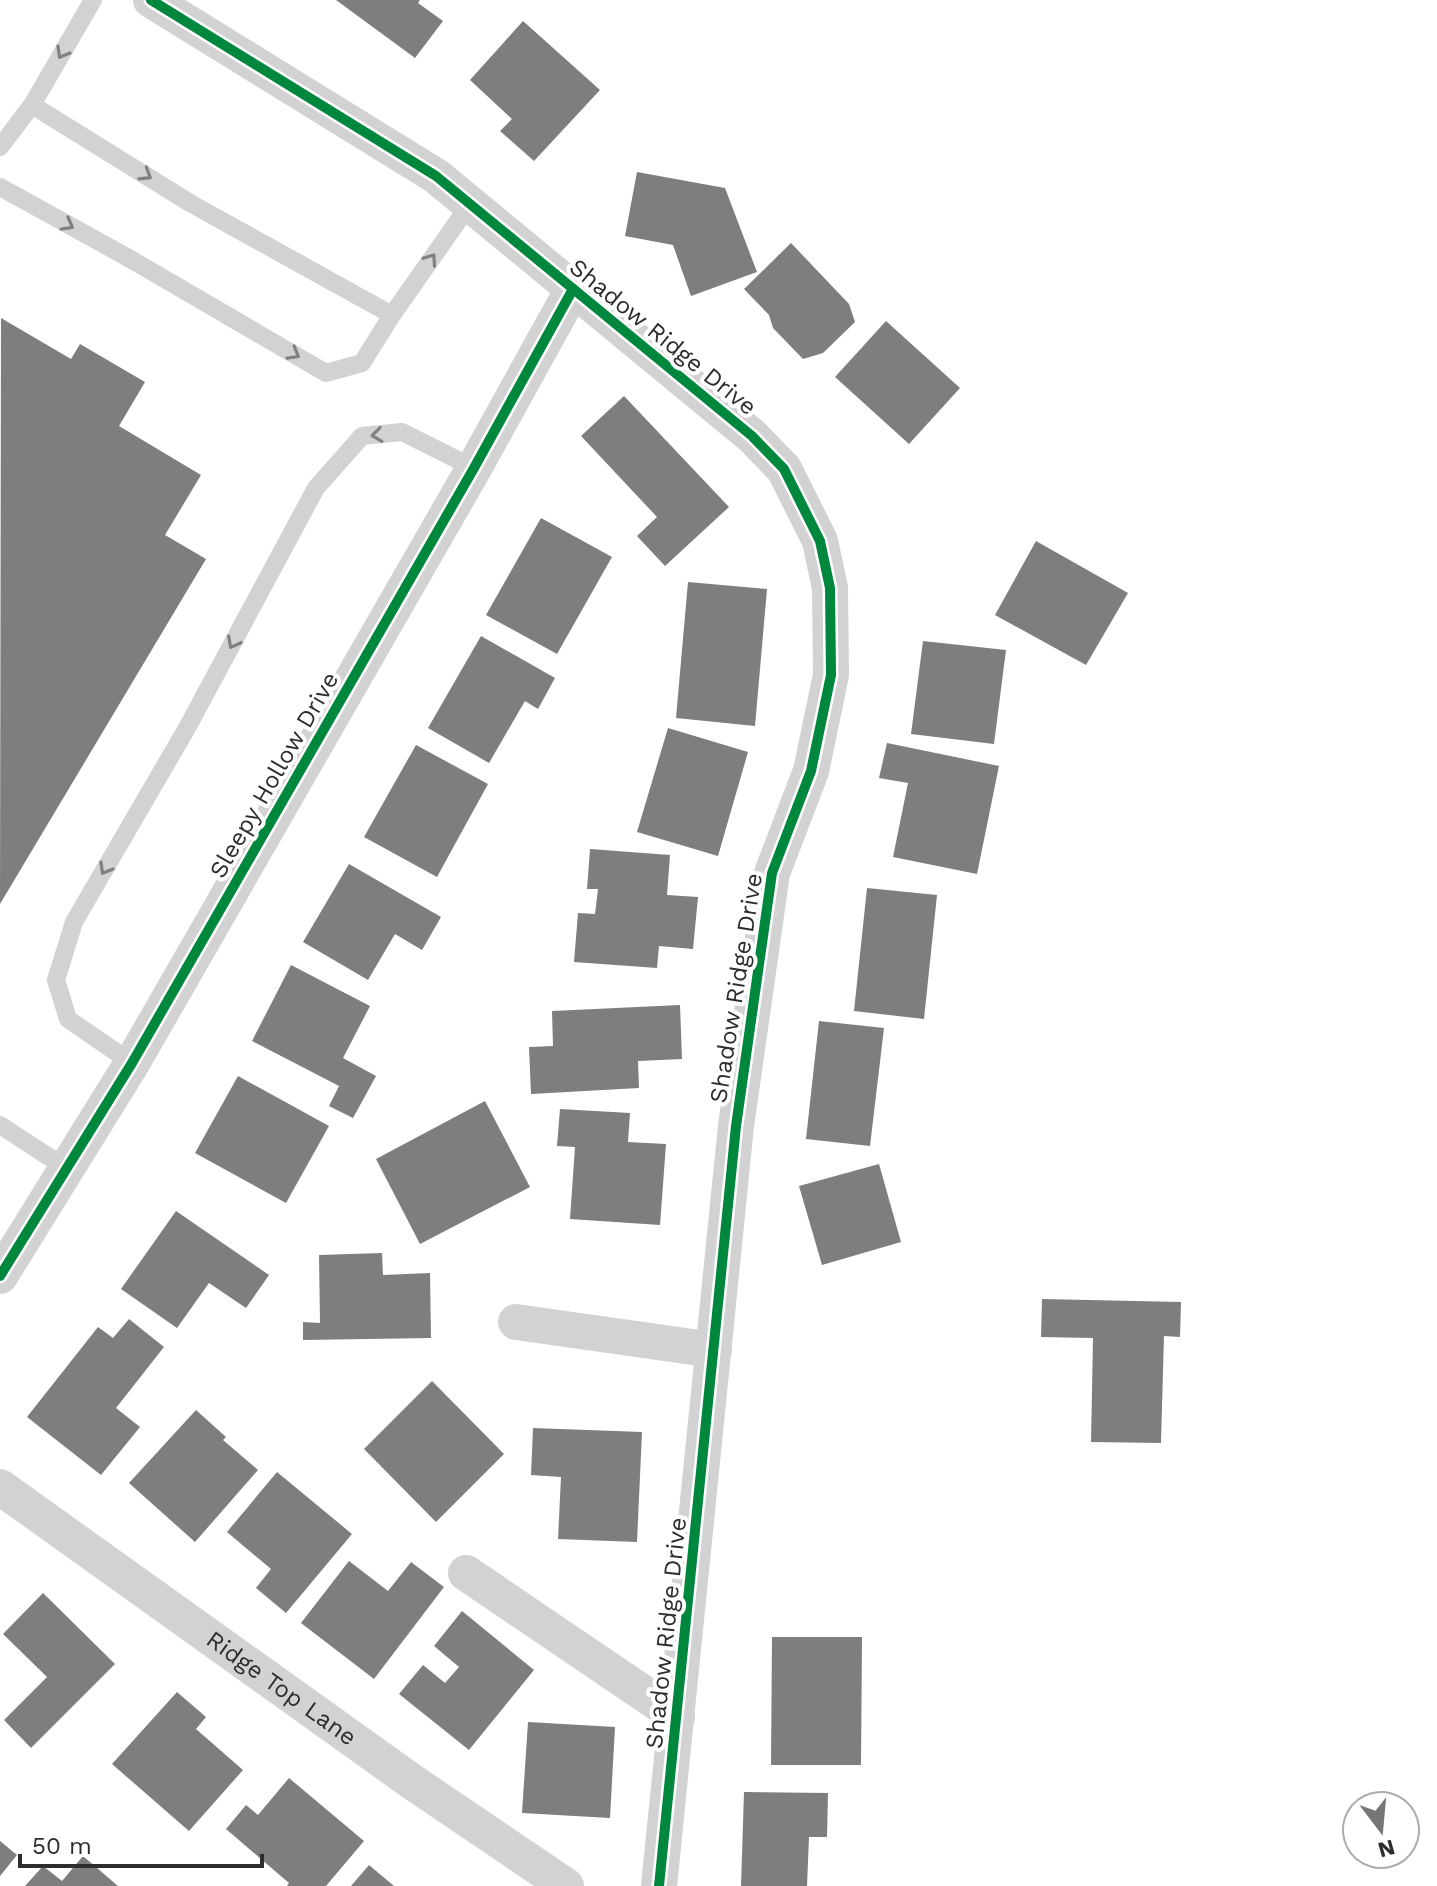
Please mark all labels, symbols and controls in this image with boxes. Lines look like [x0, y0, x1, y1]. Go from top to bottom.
one-way arrow [56, 44, 72, 58]
one-way arrow [137, 166, 152, 181]
one-way arrow [60, 215, 75, 230]
street label: Shadow Ridge Drive [564, 253, 762, 421]
one-way arrow [421, 254, 436, 268]
one-way arrow [285, 344, 300, 360]
one-way arrow [370, 426, 383, 443]
one-way arrow [227, 635, 242, 649]
street label: Sleepy Hollow Drive [204, 667, 344, 883]
one-way arrow [99, 860, 115, 875]
street label: Shadow Ridge Drive [704, 871, 768, 1105]
street label: Shadow Ridge Drive [640, 1516, 692, 1750]
street label: Ridge Top Lane [201, 1625, 362, 1751]
north arrow [1341, 1790, 1421, 1870]
scale bar [20, 1818, 262, 1868]
text: 50 m [32, 1832, 92, 1860]
text: N [1375, 1834, 1398, 1863]

